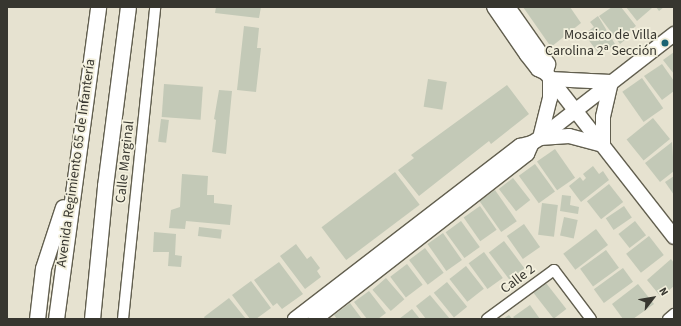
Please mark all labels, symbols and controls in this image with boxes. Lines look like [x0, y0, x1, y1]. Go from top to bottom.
place label: Mosaico de Villa Carolina 2ª Sección [545, 27, 657, 60]
marker: Mosaico de Villa Carolina 2ª Sección [660, 38, 670, 48]
street label: Avenida Regimiento 65 de Infantería [53, 58, 99, 268]
street label: Calle Marginal [112, 120, 138, 204]
street label: Calle 2 [497, 261, 539, 297]
north arrow [633, 278, 673, 318]
text: N [655, 285, 672, 299]

